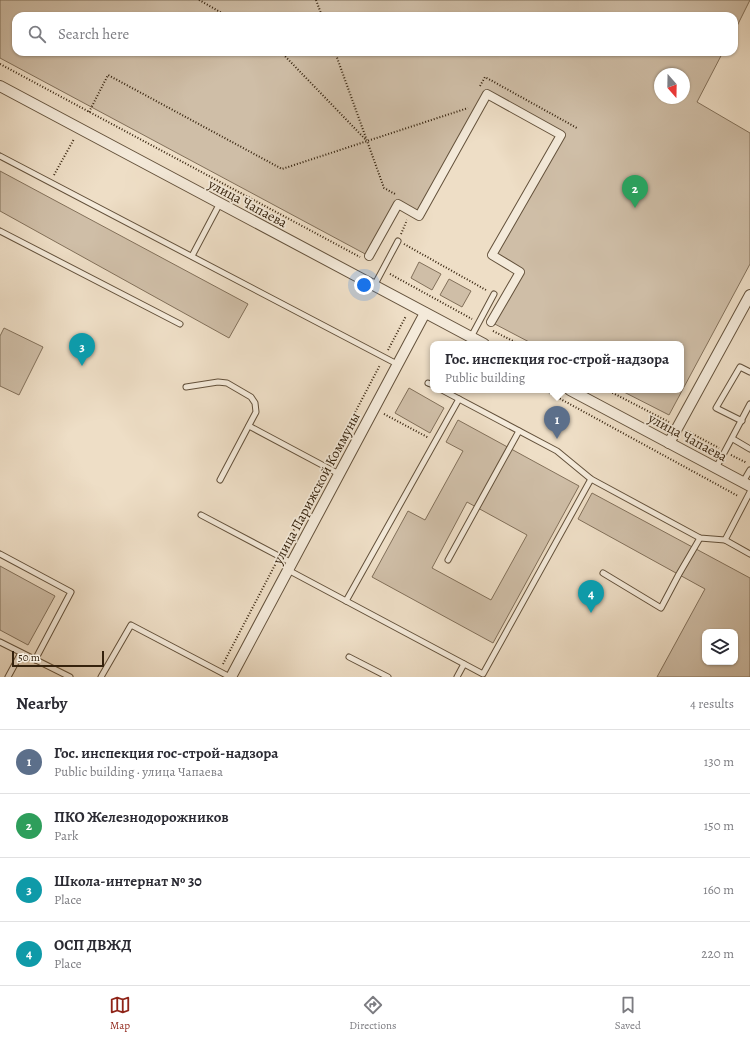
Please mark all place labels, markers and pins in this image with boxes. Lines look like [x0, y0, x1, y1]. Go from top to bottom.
pin: 2 [622, 175, 648, 208]
pin: 3 [69, 333, 95, 366]
pin: 1 [544, 406, 570, 439]
pin: 4 [578, 580, 604, 613]

